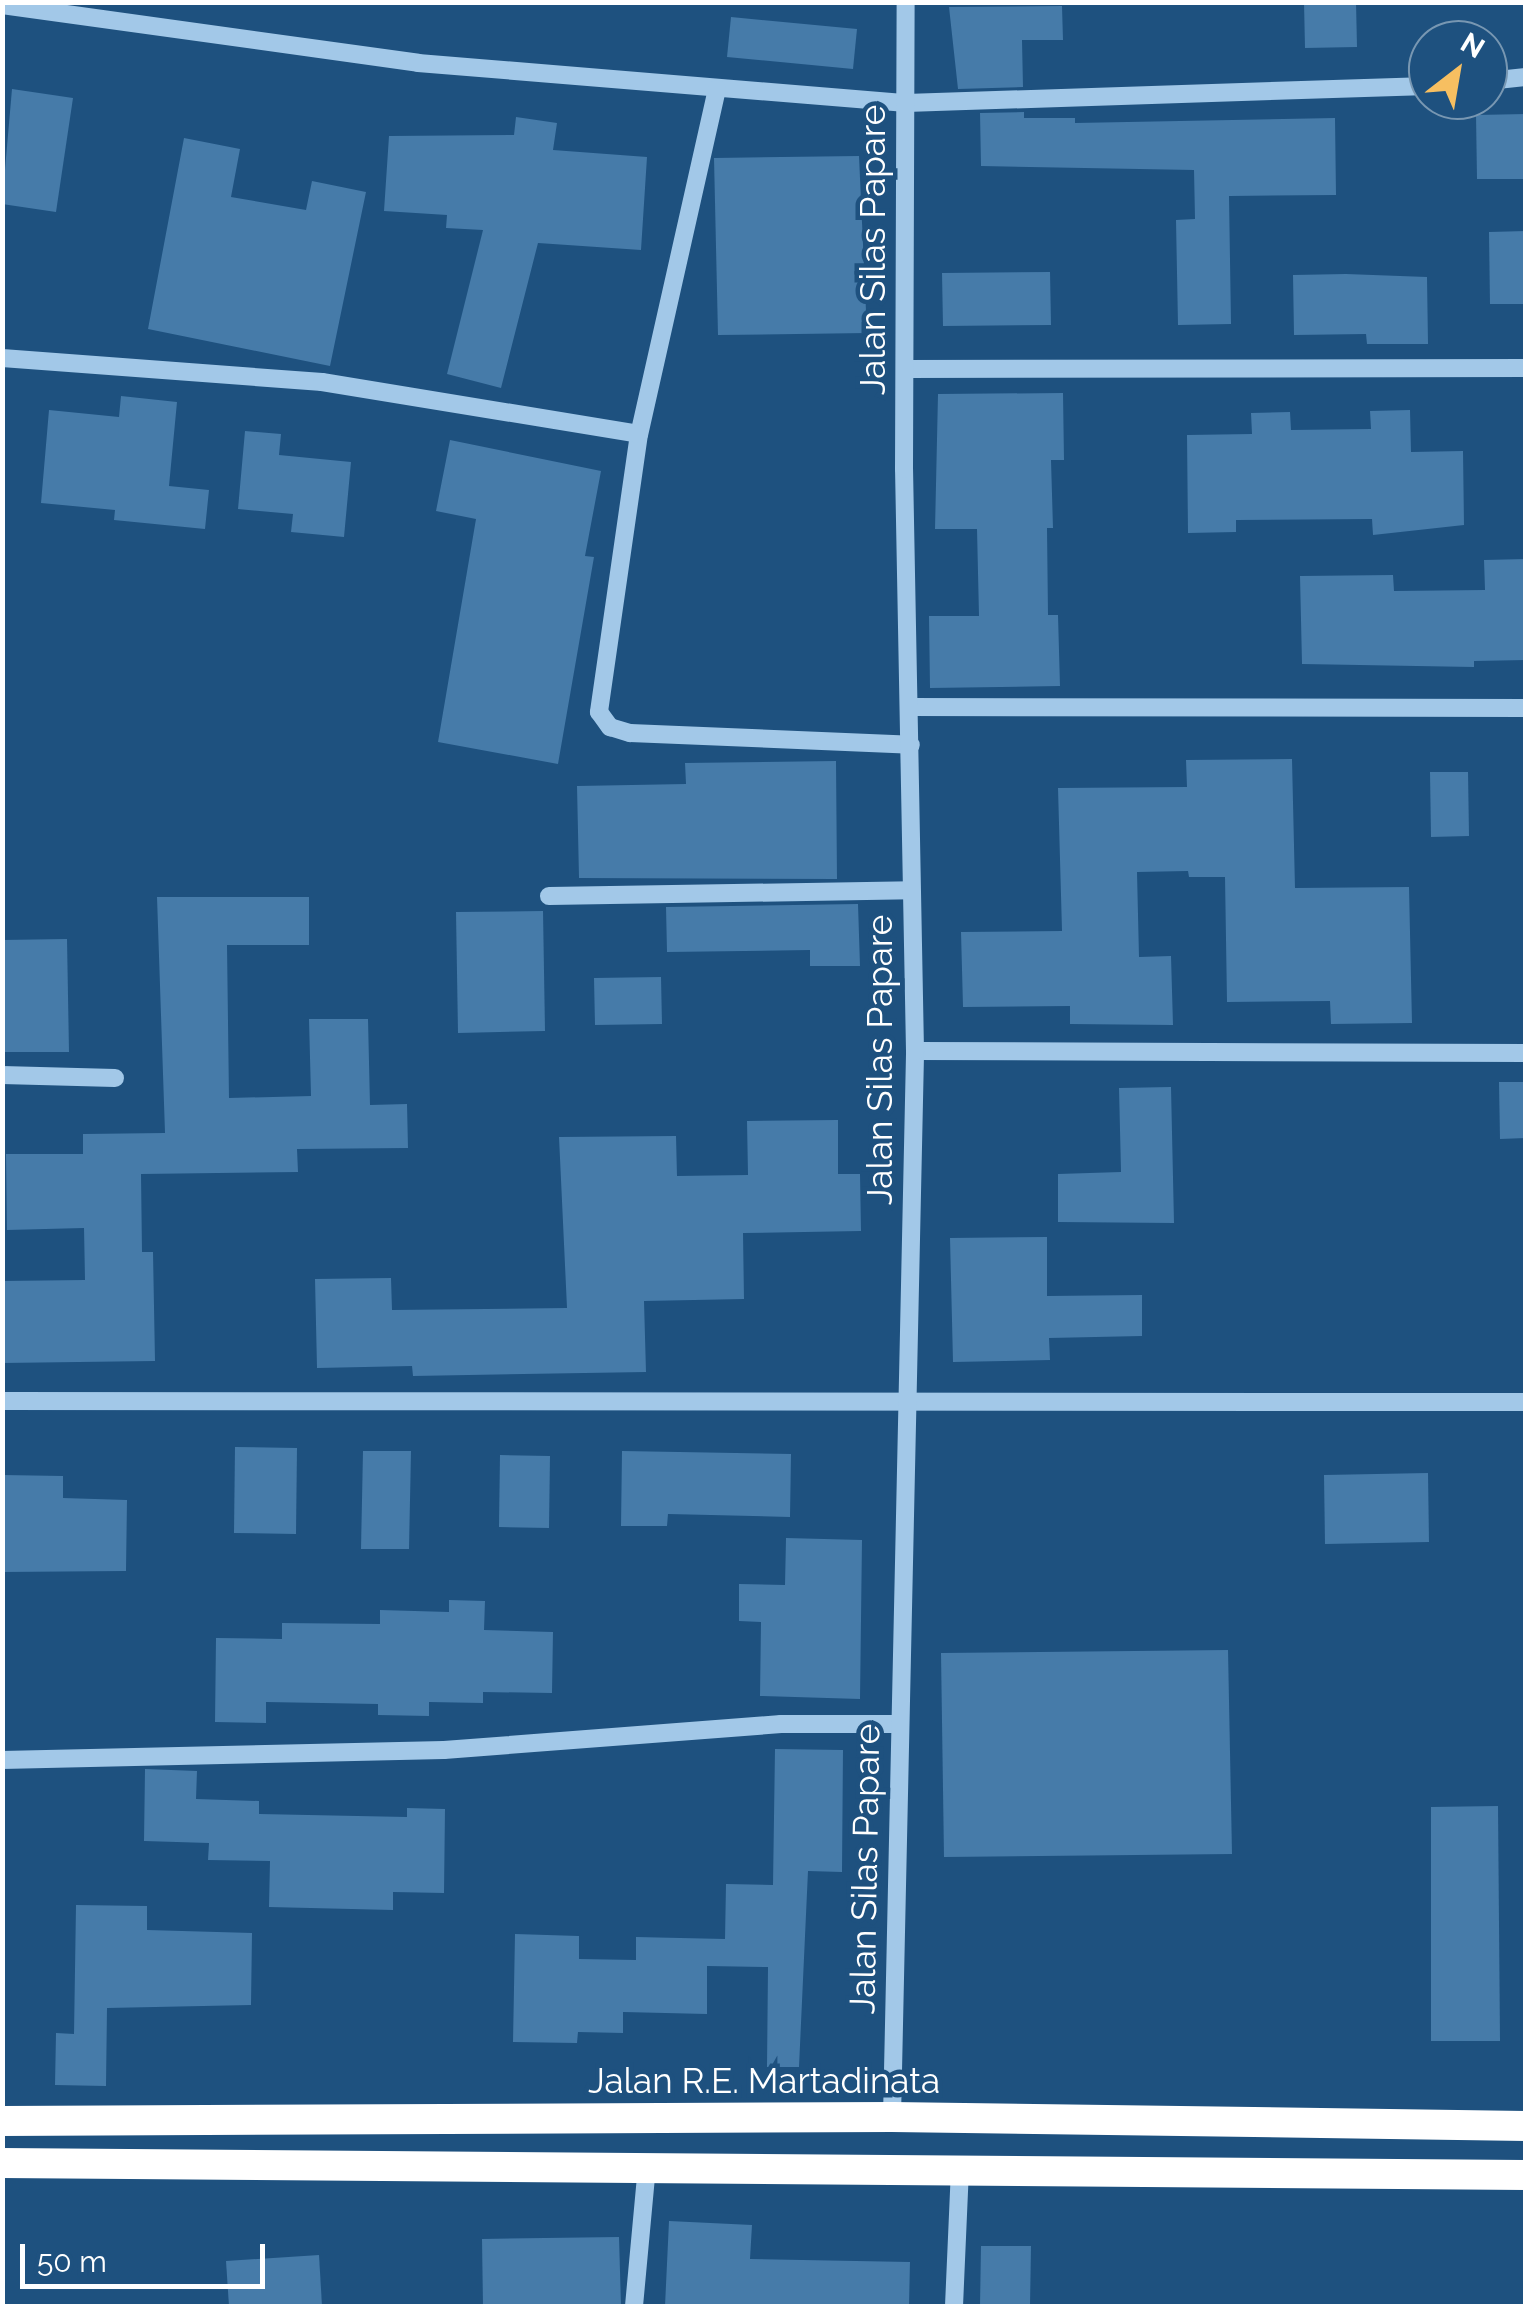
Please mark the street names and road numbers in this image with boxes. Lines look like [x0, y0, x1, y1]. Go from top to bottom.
street label: Jalan Silas Papare [852, 105, 894, 395]
street label: Jalan Silas Papare [859, 915, 901, 1205]
street label: Jalan Silas Papare [841, 1723, 889, 2015]
street label: Jalan R.E. Martadinata [588, 2060, 940, 2102]

